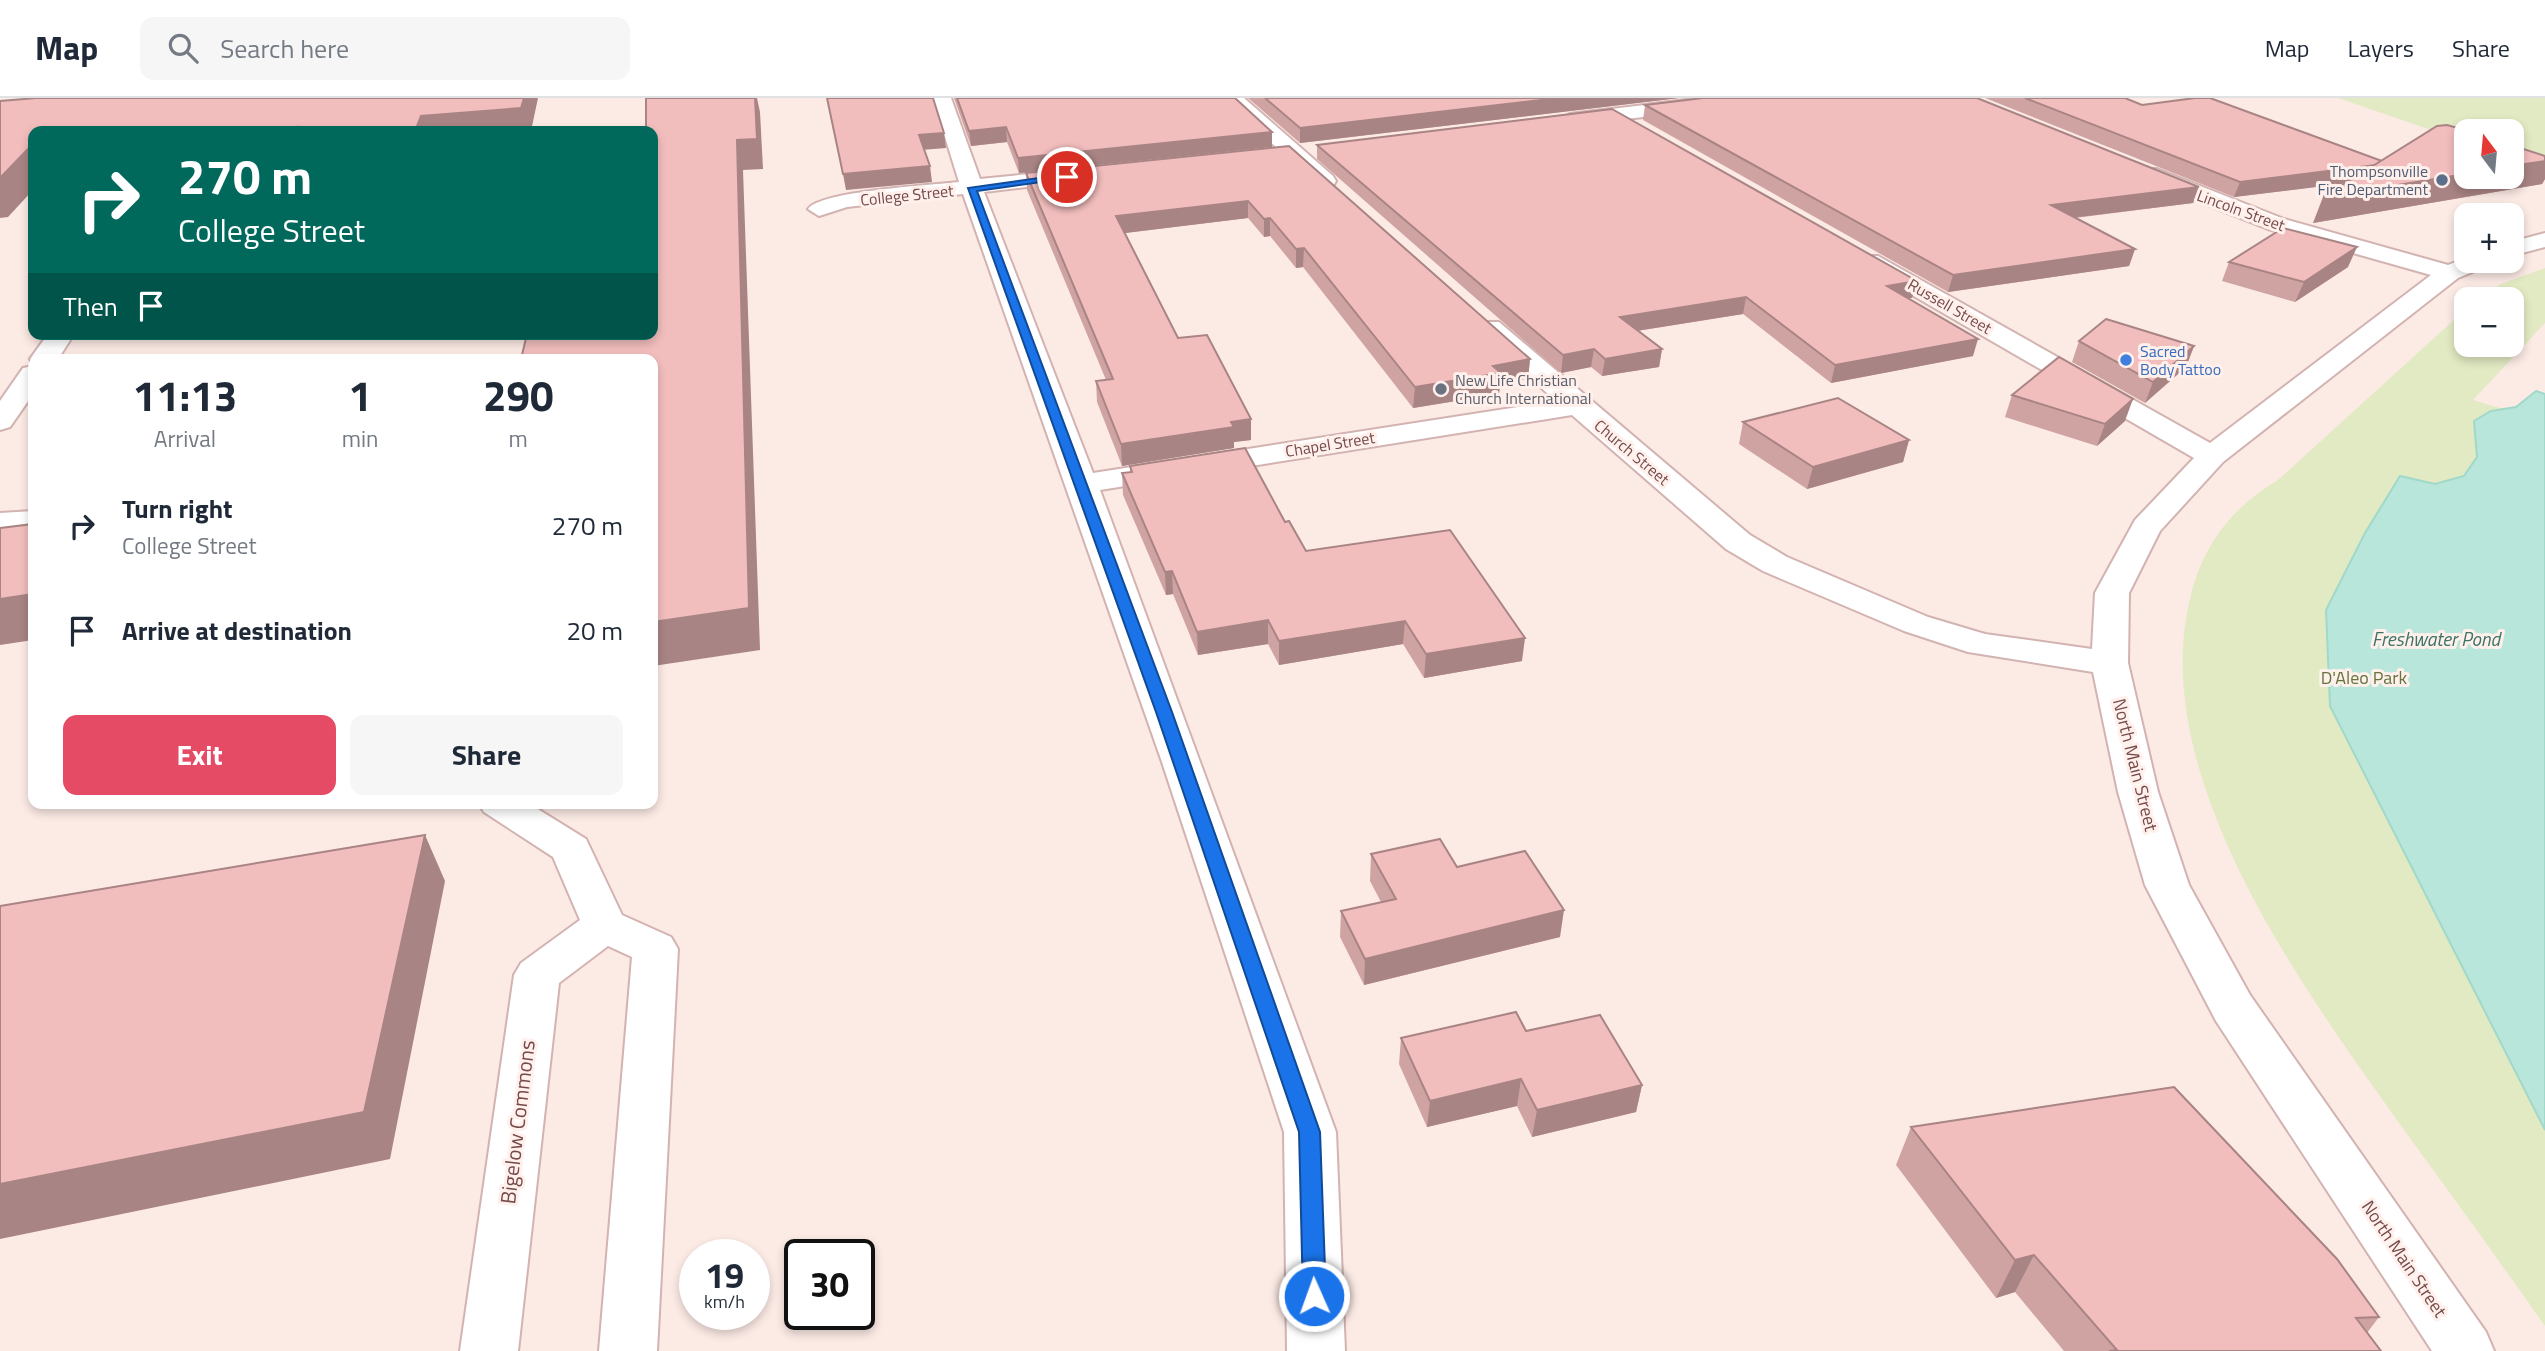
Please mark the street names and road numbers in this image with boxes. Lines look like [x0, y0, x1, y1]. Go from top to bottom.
street label: College Street [859, 178, 955, 212]
street label: Lincoln Street [2194, 183, 2289, 237]
street label: Russell Street [1904, 272, 1997, 340]
street label: Church Street [1589, 413, 1675, 491]
street label: Chapel Street [1284, 425, 1377, 463]
street label: North Main Street [2106, 696, 2165, 835]
street label: Bigelow Commons [491, 1038, 543, 1206]
street label: North Main Street [2355, 1195, 2454, 1323]

